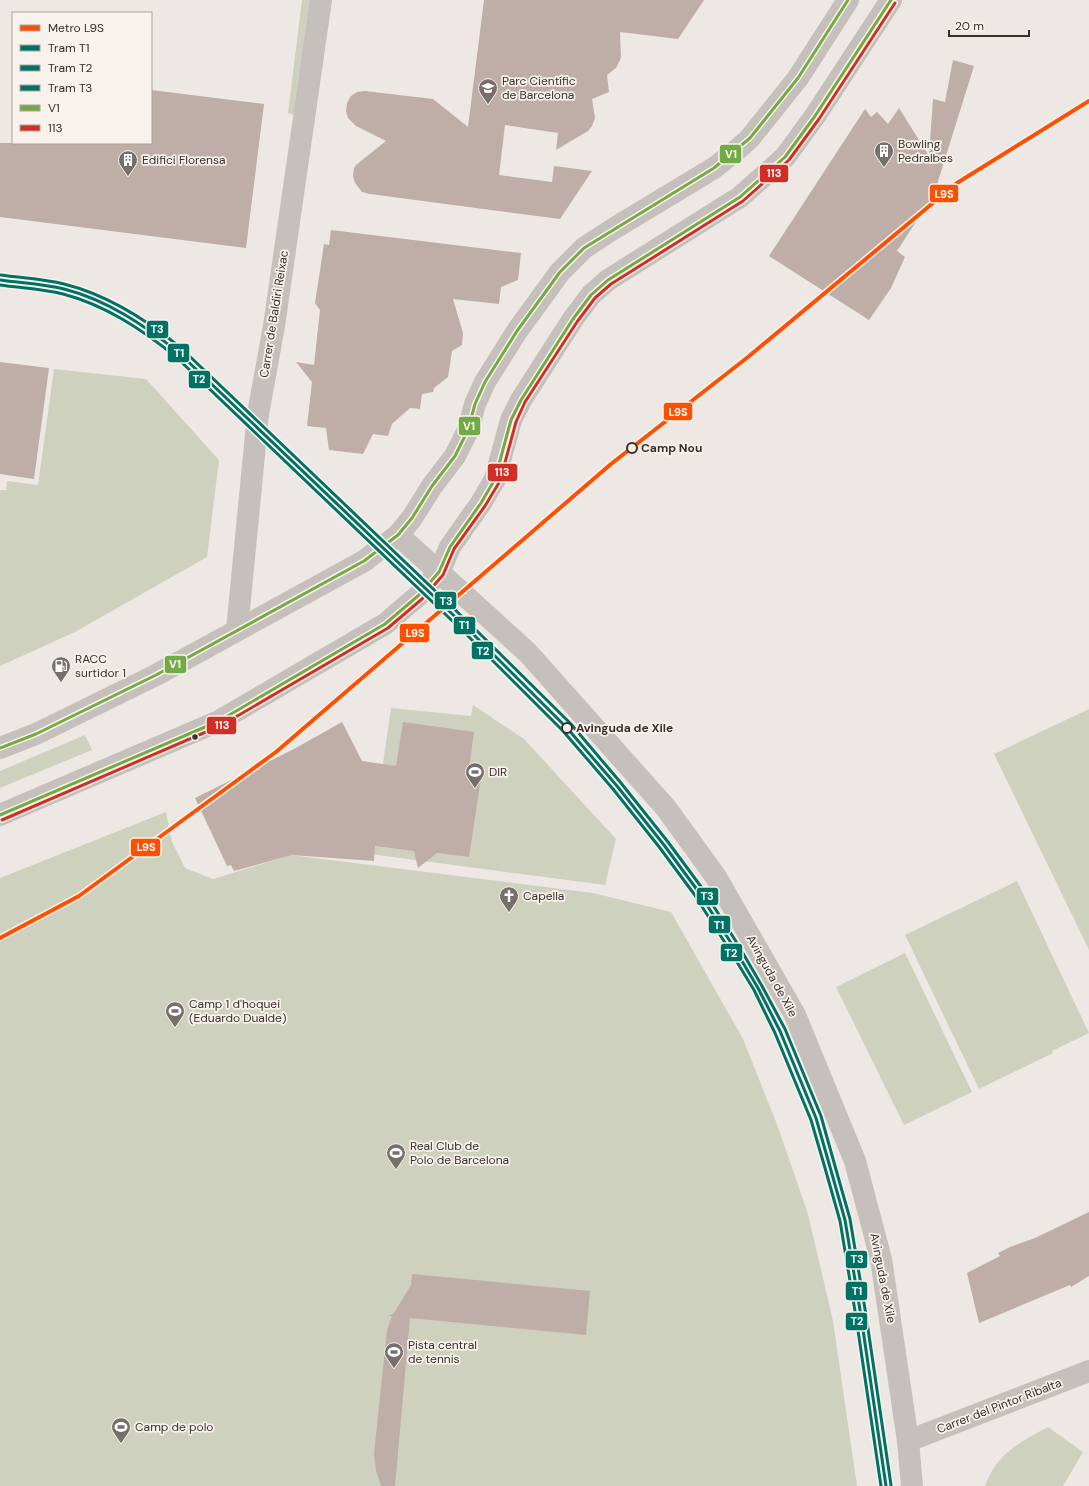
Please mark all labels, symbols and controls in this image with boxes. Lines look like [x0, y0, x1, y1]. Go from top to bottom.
legend [12, 12, 152, 144]
scale bar [949, 12, 1029, 38]
text: 20 m [955, 18, 984, 34]
text: Metro L9S [48, 20, 104, 36]
text: Tram T1 [48, 40, 89, 56]
text: Tram T2 [48, 60, 92, 76]
place label: Parc Científic de Barcelona [502, 73, 576, 103]
school or university icon: Parc Científic de Barcelona [477, 77, 499, 105]
text: Tram T3 [48, 80, 92, 96]
text: V1 [48, 100, 60, 116]
text: 113 [48, 120, 63, 136]
place label: Bowling Pedralbes [898, 136, 953, 166]
building icon: Bowling Pedralbes [873, 140, 895, 168]
line badge: V1 [719, 144, 742, 164]
text: V1 [725, 147, 737, 161]
building icon: Edifici Florensa [117, 149, 139, 177]
place label: Edifici Florensa [142, 152, 226, 168]
line badge: 113 [759, 164, 789, 183]
text: 113 [767, 166, 781, 180]
line badge: L9S [929, 184, 959, 203]
text: L9S [934, 187, 954, 201]
street label: Carrer de Baldiri Reixac [256, 249, 292, 379]
line badge: T3 [146, 320, 169, 339]
text: T3 [150, 322, 164, 336]
line badge: T1 [167, 343, 190, 363]
text: T1 [174, 346, 184, 360]
line badge: T2 [188, 370, 211, 389]
text: T2 [193, 372, 205, 386]
line badge: L9S [663, 402, 693, 421]
text: L9S [668, 405, 688, 419]
line badge: V1 [458, 416, 481, 436]
text: V1 [463, 419, 475, 433]
place label: Camp Nou [641, 440, 702, 456]
marker: Camp Nou [626, 442, 638, 454]
line badge: 113 [487, 463, 518, 482]
text: 113 [495, 465, 509, 479]
line badge: T3 [434, 591, 457, 610]
text: T3 [439, 594, 453, 608]
line badge: T1 [453, 616, 476, 635]
text: T1 [459, 618, 469, 632]
line badge: L9S [399, 623, 430, 643]
text: L9S [405, 626, 425, 640]
line badge: T2 [471, 641, 494, 660]
text: T2 [477, 644, 489, 658]
place label: RACC surtidor 1 [75, 651, 126, 681]
fuel station icon: RACC surtidor 1 [50, 655, 72, 683]
line badge: V1 [164, 655, 187, 674]
text: V1 [169, 657, 181, 671]
line badge: 113 [206, 716, 237, 735]
text: 113 [215, 718, 229, 732]
place label: Avinguda de Xile [576, 720, 673, 736]
marker: Avinguda de Xile [561, 722, 573, 734]
unlabelled marker [190, 732, 200, 742]
sports icon: DIR [464, 761, 486, 789]
place label: DIR [489, 764, 507, 780]
line badge: L9S [130, 838, 161, 857]
text: L9S [136, 840, 156, 854]
church icon: Capella [498, 885, 520, 913]
line badge: T3 [696, 887, 719, 906]
place label: Capella [523, 888, 564, 904]
text: T3 [700, 889, 714, 903]
line badge: T1 [708, 915, 731, 934]
text: T1 [714, 918, 724, 932]
street label: Avinguda de Xile [743, 932, 801, 1020]
line badge: T2 [720, 943, 743, 962]
text: T2 [725, 946, 737, 960]
place label: Camp 1 d'hoquei (Eduardo Dualde) [189, 996, 286, 1026]
sports icon: Camp 1 d'hoquei (Eduardo Dualde) [164, 1000, 186, 1028]
place label: Real Club de Polo de Barcelona [410, 1138, 509, 1168]
sports icon: Real Club de Polo de Barcelona [385, 1142, 407, 1170]
street label: Avinguda de Xile [866, 1232, 900, 1325]
line badge: T3 [845, 1250, 868, 1269]
text: T3 [850, 1252, 864, 1266]
line badge: T1 [845, 1281, 868, 1301]
text: T1 [852, 1284, 862, 1298]
line badge: T2 [845, 1312, 868, 1331]
text: T2 [851, 1314, 863, 1328]
place label: Pista central de tennis [408, 1337, 477, 1367]
sports icon: Pista central de tennis [383, 1341, 405, 1369]
street label: Carrer del Pintor Ribalta [934, 1375, 1064, 1437]
sports icon: Camp de polo [110, 1416, 132, 1444]
place label: Camp de polo [135, 1419, 213, 1435]

